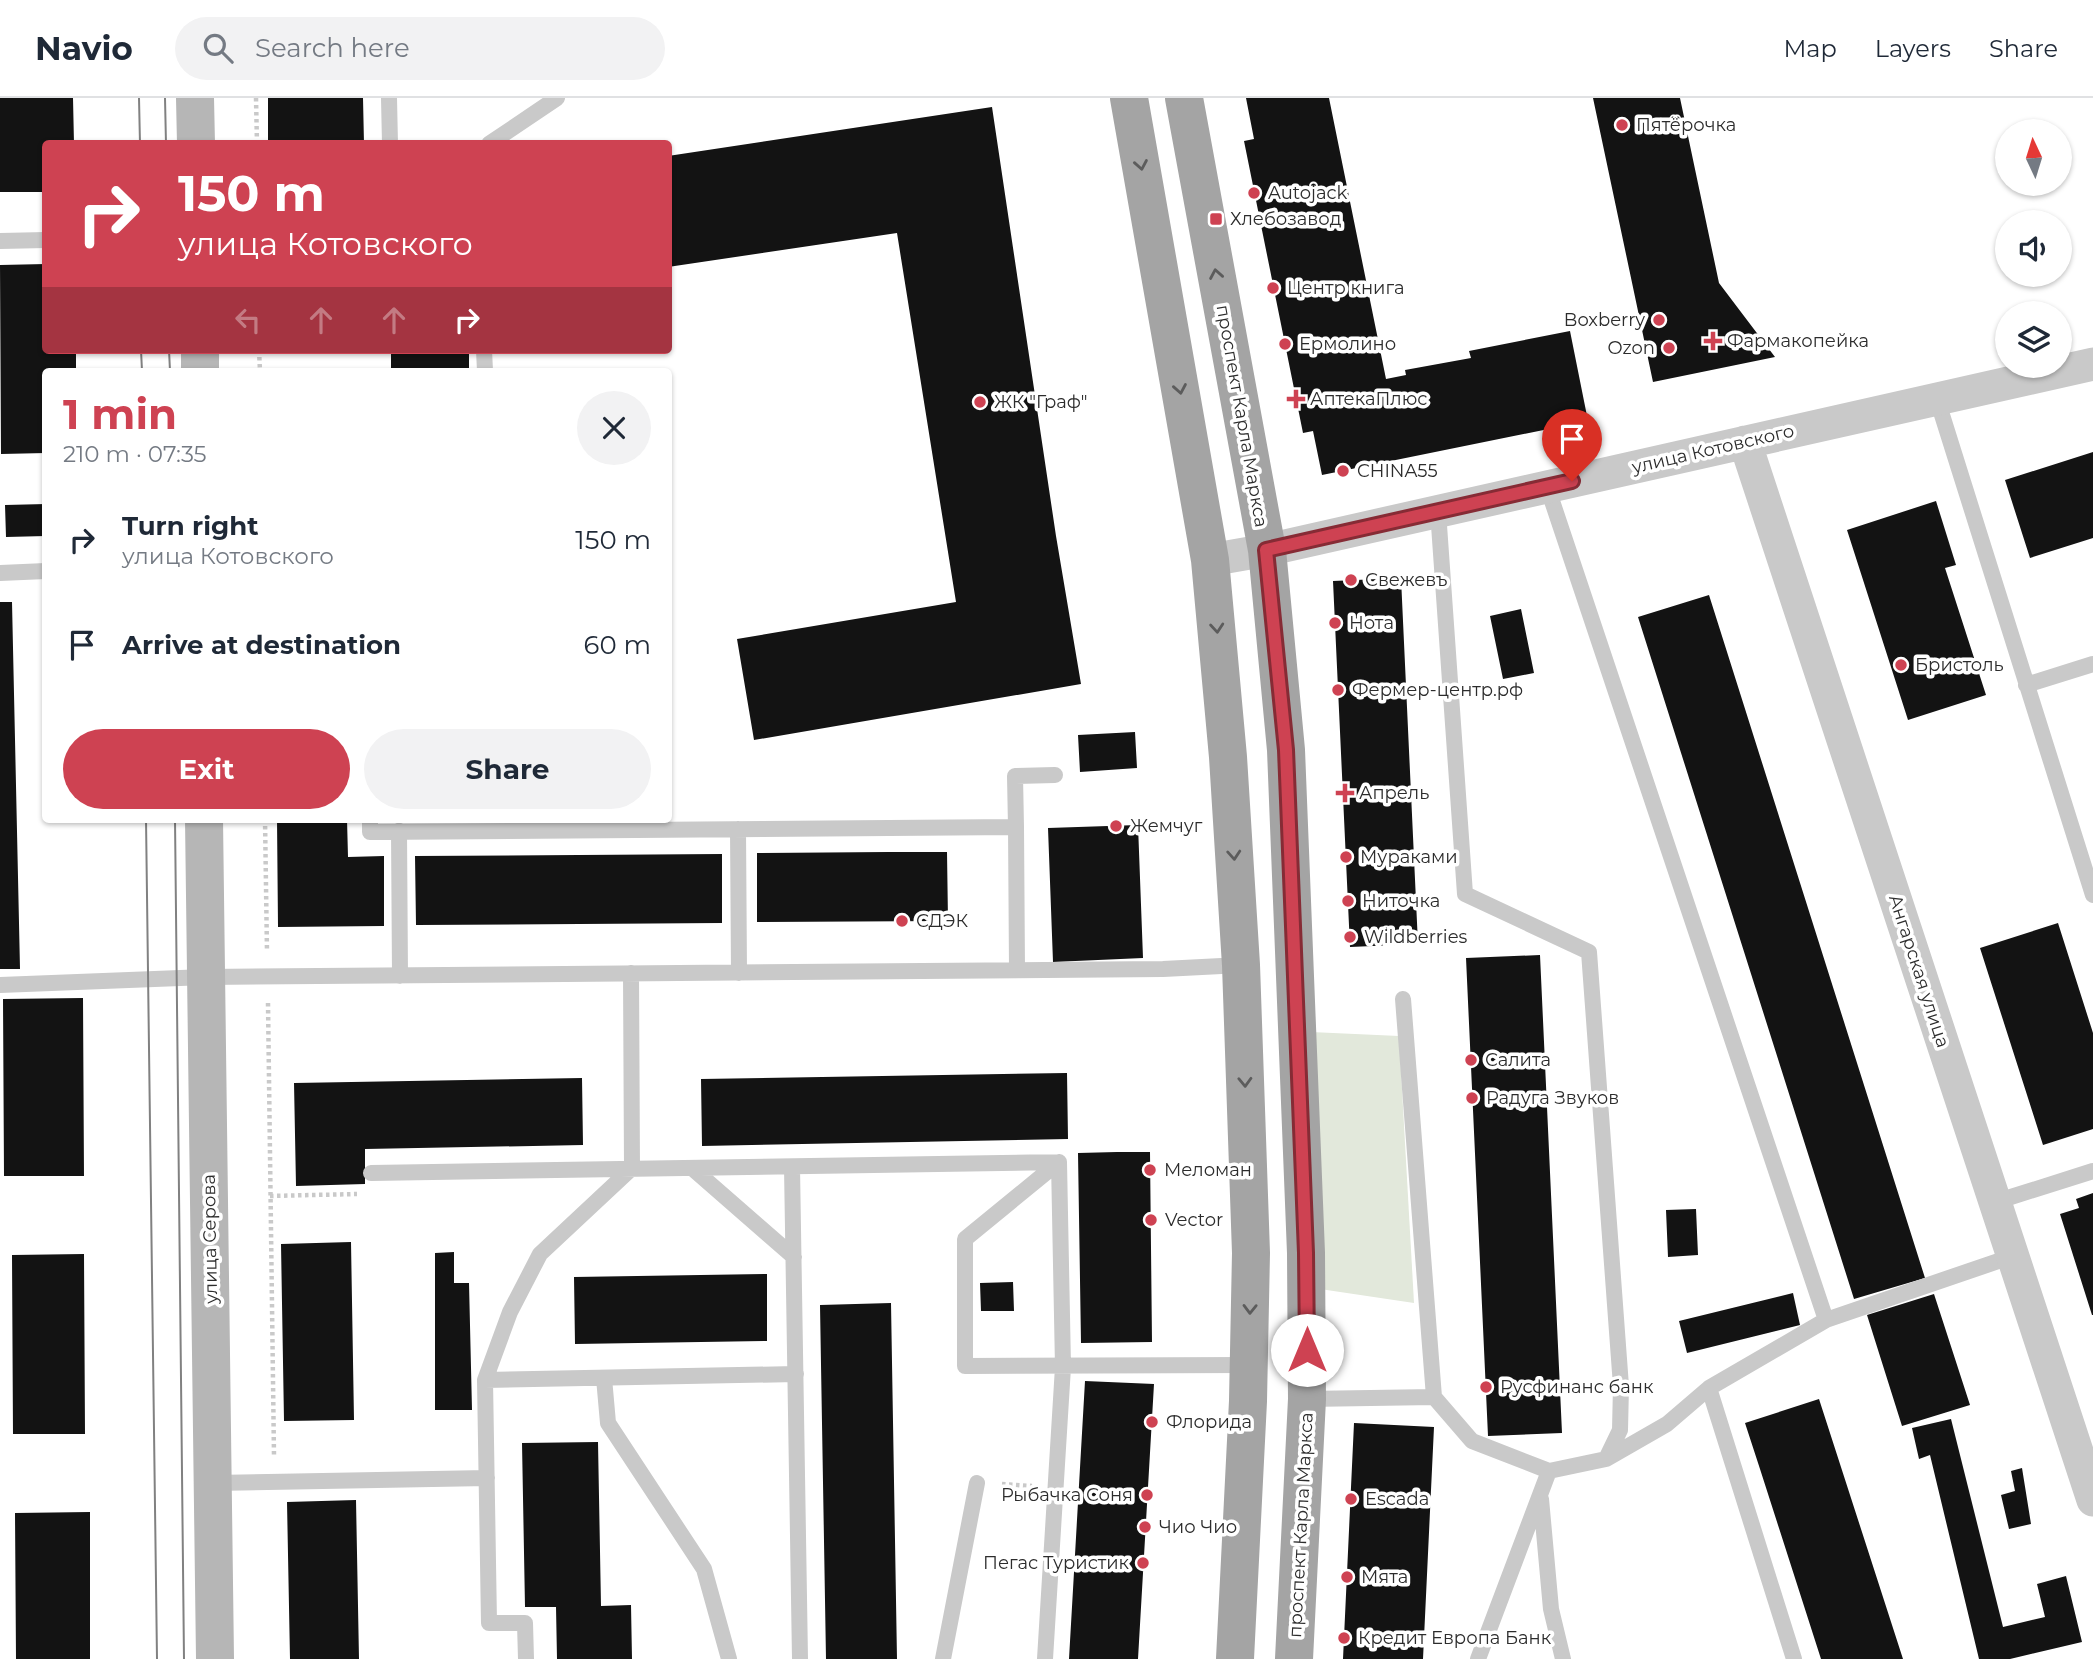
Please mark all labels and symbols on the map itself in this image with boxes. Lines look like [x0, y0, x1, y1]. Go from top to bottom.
place label: Пятёрочка [1636, 114, 1736, 136]
marker: Пятёрочка [1614, 117, 1630, 133]
north arrow [1995, 119, 2072, 196]
one-way arrow [1133, 159, 1148, 171]
place label: Autojack [1268, 182, 1348, 204]
marker: Autojack [1246, 185, 1262, 201]
place label: Хлебозавод [1230, 208, 1342, 230]
marker: Хлебозавод [1208, 211, 1224, 227]
one-way arrow [1209, 268, 1224, 280]
place label: Центр книга [1287, 277, 1405, 299]
marker: Центр книга [1265, 280, 1281, 296]
street label: проспект Карла Маркса [1212, 303, 1272, 529]
place label: Boxberry [1564, 309, 1645, 331]
marker: Boxberry [1651, 312, 1667, 328]
place label: Фармакопейка [1727, 330, 1869, 352]
place label: Ермолино [1299, 333, 1396, 355]
marker: Фармакопейка [1705, 333, 1721, 349]
marker: Ермолино [1277, 336, 1293, 352]
place label: Ozon [1607, 337, 1655, 359]
marker: Ozon [1661, 340, 1677, 356]
one-way arrow [1172, 383, 1187, 395]
place label: АптекаПлюс [1310, 388, 1427, 410]
place label: ЖК "Граф" [994, 391, 1087, 413]
marker: АптекаПлюс [1288, 391, 1304, 407]
marker: ЖК "Граф" [972, 394, 988, 410]
pin [1542, 409, 1602, 481]
street label: улица Котовского [1629, 420, 1796, 479]
place label: CHINA55 [1357, 460, 1438, 482]
marker: CHINA55 [1335, 463, 1351, 479]
place label: Свежевъ [1365, 569, 1448, 591]
marker: Свежевъ [1343, 572, 1359, 588]
place label: Нота [1349, 612, 1394, 634]
marker: Нота [1327, 615, 1343, 631]
one-way arrow [1209, 623, 1224, 634]
place label: Бристоль [1915, 654, 2004, 676]
marker: Бристоль [1893, 657, 1909, 673]
place label: Фермер-центр.рф [1352, 679, 1523, 701]
marker: Фермер-центр.рф [1330, 682, 1346, 698]
place label: Апрель [1359, 782, 1429, 804]
marker: Апрель [1337, 785, 1353, 801]
place label: Жемчуг [1130, 815, 1203, 837]
marker: Жемчуг [1108, 818, 1124, 834]
place label: Мураками [1360, 846, 1458, 868]
one-way arrow [1226, 849, 1241, 860]
marker: Мураками [1338, 849, 1354, 865]
place label: Ниточка [1362, 890, 1440, 912]
street label: Ангарская улица [1884, 892, 1954, 1050]
marker: Ниточка [1340, 893, 1356, 909]
place label: СДЭК [916, 910, 969, 932]
marker: СДЭК [894, 913, 910, 929]
place label: Wildberries [1364, 926, 1468, 948]
marker: Wildberries [1342, 929, 1358, 945]
place label: Салита [1485, 1049, 1551, 1071]
marker: Салита [1463, 1052, 1479, 1068]
one-way arrow [1237, 1077, 1252, 1088]
place label: Радуга Звуков [1486, 1087, 1619, 1109]
marker: Радуга Звуков [1464, 1090, 1480, 1106]
place label: Меломан [1164, 1159, 1252, 1181]
marker: Меломан [1142, 1162, 1158, 1178]
street label: улица Серова [198, 1174, 222, 1305]
place label: Vector [1165, 1209, 1223, 1231]
marker: Vector [1143, 1212, 1159, 1228]
one-way arrow [1242, 1305, 1258, 1315]
position arrow [1270, 1313, 1344, 1387]
place label: Русфинанс банк [1500, 1376, 1654, 1398]
marker: Русфинанс банк [1478, 1379, 1494, 1395]
place label: Флорида [1166, 1411, 1252, 1433]
street label: проспект Карла Маркса [1284, 1412, 1318, 1638]
marker: Флорида [1144, 1414, 1160, 1430]
place label: Рыбачка Соня [1001, 1484, 1133, 1506]
marker: Рыбачка Соня [1139, 1487, 1155, 1503]
place label: Escada [1365, 1488, 1429, 1510]
marker: Escada [1343, 1491, 1359, 1507]
place label: Чио Чио [1159, 1516, 1237, 1538]
marker: Чио Чио [1137, 1519, 1153, 1535]
place label: Пегас Туристик [983, 1552, 1130, 1574]
marker: Пегас Туристик [1135, 1555, 1151, 1571]
place label: Мята [1361, 1566, 1408, 1588]
marker: Мята [1339, 1569, 1355, 1585]
place label: Кредит Европа Банк [1358, 1627, 1552, 1649]
marker: Кредит Европа Банк [1336, 1630, 1352, 1646]

